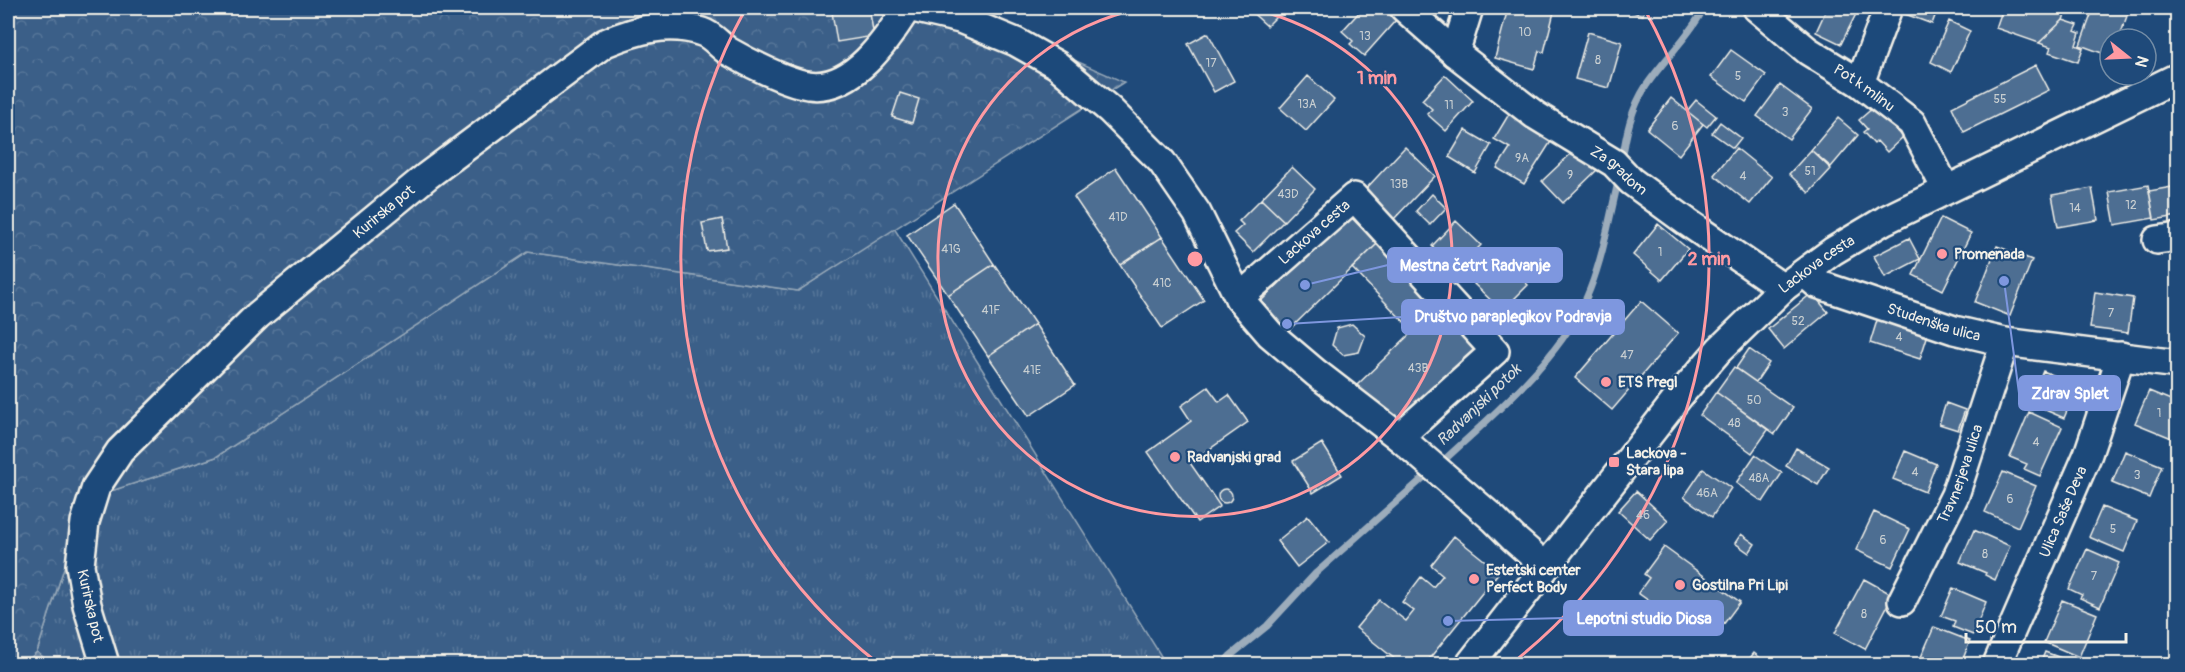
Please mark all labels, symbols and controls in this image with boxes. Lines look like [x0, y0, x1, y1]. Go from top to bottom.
house number: 10 [1519, 25, 1531, 40]
north arrow [2098, 27, 2158, 87]
house number: 13 [1359, 29, 1371, 44]
house number: 8 [1595, 53, 1601, 68]
text: N [2130, 53, 2152, 70]
house number: 17 [1205, 56, 1217, 71]
street label: Pot k mlinu [1830, 60, 1899, 116]
text: 1 min [1357, 67, 1397, 90]
house number: 5 [1735, 69, 1741, 84]
house number: 55 [1993, 92, 2007, 107]
house number: 13A [1297, 97, 1317, 112]
house number: 11 [1444, 98, 1454, 113]
house number: 3 [1782, 105, 1789, 120]
house number: 6 [1672, 119, 1679, 134]
street label: Za gradom [1587, 141, 1651, 199]
house number: 9A [1515, 151, 1529, 166]
house number: 51 [1804, 164, 1816, 179]
house number: 9 [1567, 168, 1573, 183]
house number: 4 [1740, 169, 1747, 184]
house number: 13B [1390, 177, 1408, 192]
street label: Kurirska pot [349, 180, 419, 243]
house number: 43D [1277, 187, 1299, 202]
street label: Lackova cesta [1274, 195, 1354, 269]
house number: 12 [2125, 198, 2137, 213]
house number: 14 [2069, 201, 2081, 216]
house number: 41D [1108, 210, 1128, 225]
street label: Lackova cesta [1775, 231, 1858, 298]
house number: 41G [941, 242, 961, 257]
house number: 1 [1658, 245, 1662, 260]
place label: Promenada [1954, 245, 2025, 264]
marker: Promenada [1935, 247, 1949, 261]
callout: Mestna četrt Radvanje [1388, 248, 1562, 282]
text: 2 min [1687, 248, 1731, 271]
centre of rings [1185, 249, 1205, 269]
text: Mestna četrt Radvanje [1400, 256, 1551, 276]
house number: 41C [1152, 276, 1172, 291]
street label: Studenška ulica [1885, 299, 1982, 345]
callout: Društvo paraplegikov Podravja [1402, 300, 1624, 334]
house number: 41F [982, 303, 1000, 318]
house number: 7 [2108, 306, 2115, 321]
text: Društvo paraplegikov Podravja [1414, 307, 1612, 327]
house number: 52 [1791, 314, 1805, 329]
house number: 4 [1896, 330, 1903, 345]
house number: 47 [1620, 348, 1634, 363]
water label: Radvanjski potok [1433, 359, 1526, 450]
house number: 43B [1408, 361, 1428, 376]
house number: 41E [1023, 363, 1041, 378]
place label: ETS Pregl [1618, 373, 1678, 392]
marker: ETS Pregl [1599, 375, 1613, 389]
callout: Zdrav Splet [2019, 376, 2120, 410]
text: Zdrav Splet [2031, 384, 2109, 404]
house number: 50 [1747, 393, 1761, 408]
house number: 1 [2157, 406, 2161, 421]
house number: 48 [1727, 416, 1741, 431]
street label: Travnerjeva ulica [1933, 422, 1987, 527]
house number: 4 [2033, 435, 2040, 450]
place label: Lackova - Stara lipa [1626, 444, 1687, 480]
place label: Radvanjski grad [1187, 448, 1281, 467]
marker: Radvanjski grad [1168, 450, 1182, 464]
marker: Lackova - Stara lipa [1607, 455, 1621, 469]
street label: Ulica Saše Deva [2035, 463, 2091, 560]
house number: 4 [1912, 465, 1919, 480]
house number: 3 [2134, 468, 2141, 483]
house number: 48A [1749, 471, 1770, 486]
house number: 46A [1696, 486, 1718, 501]
house number: 6 [2007, 492, 2014, 507]
house number: 46 [1636, 508, 1650, 523]
house number: 5 [2110, 522, 2116, 537]
house number: 6 [1880, 533, 1887, 548]
house number: 8 [1982, 547, 1988, 562]
place label: Estetski center Perfect Body [1486, 561, 1581, 597]
street label: Kurirska pot [72, 568, 108, 645]
house number: 7 [2091, 569, 2098, 584]
marker: Estetski center Perfect Body [1467, 572, 1481, 586]
place label: Gostilna Pri Lipi [1692, 576, 1788, 595]
marker: Gostilna Pri Lipi [1673, 578, 1687, 592]
callout: Lepotni studio Diosa [1564, 601, 1723, 635]
scale bar [1966, 606, 2126, 644]
house number: 8 [1861, 607, 1867, 622]
text: Lepotni studio Diosa [1576, 609, 1712, 629]
text: 50 m [1975, 616, 2017, 639]

